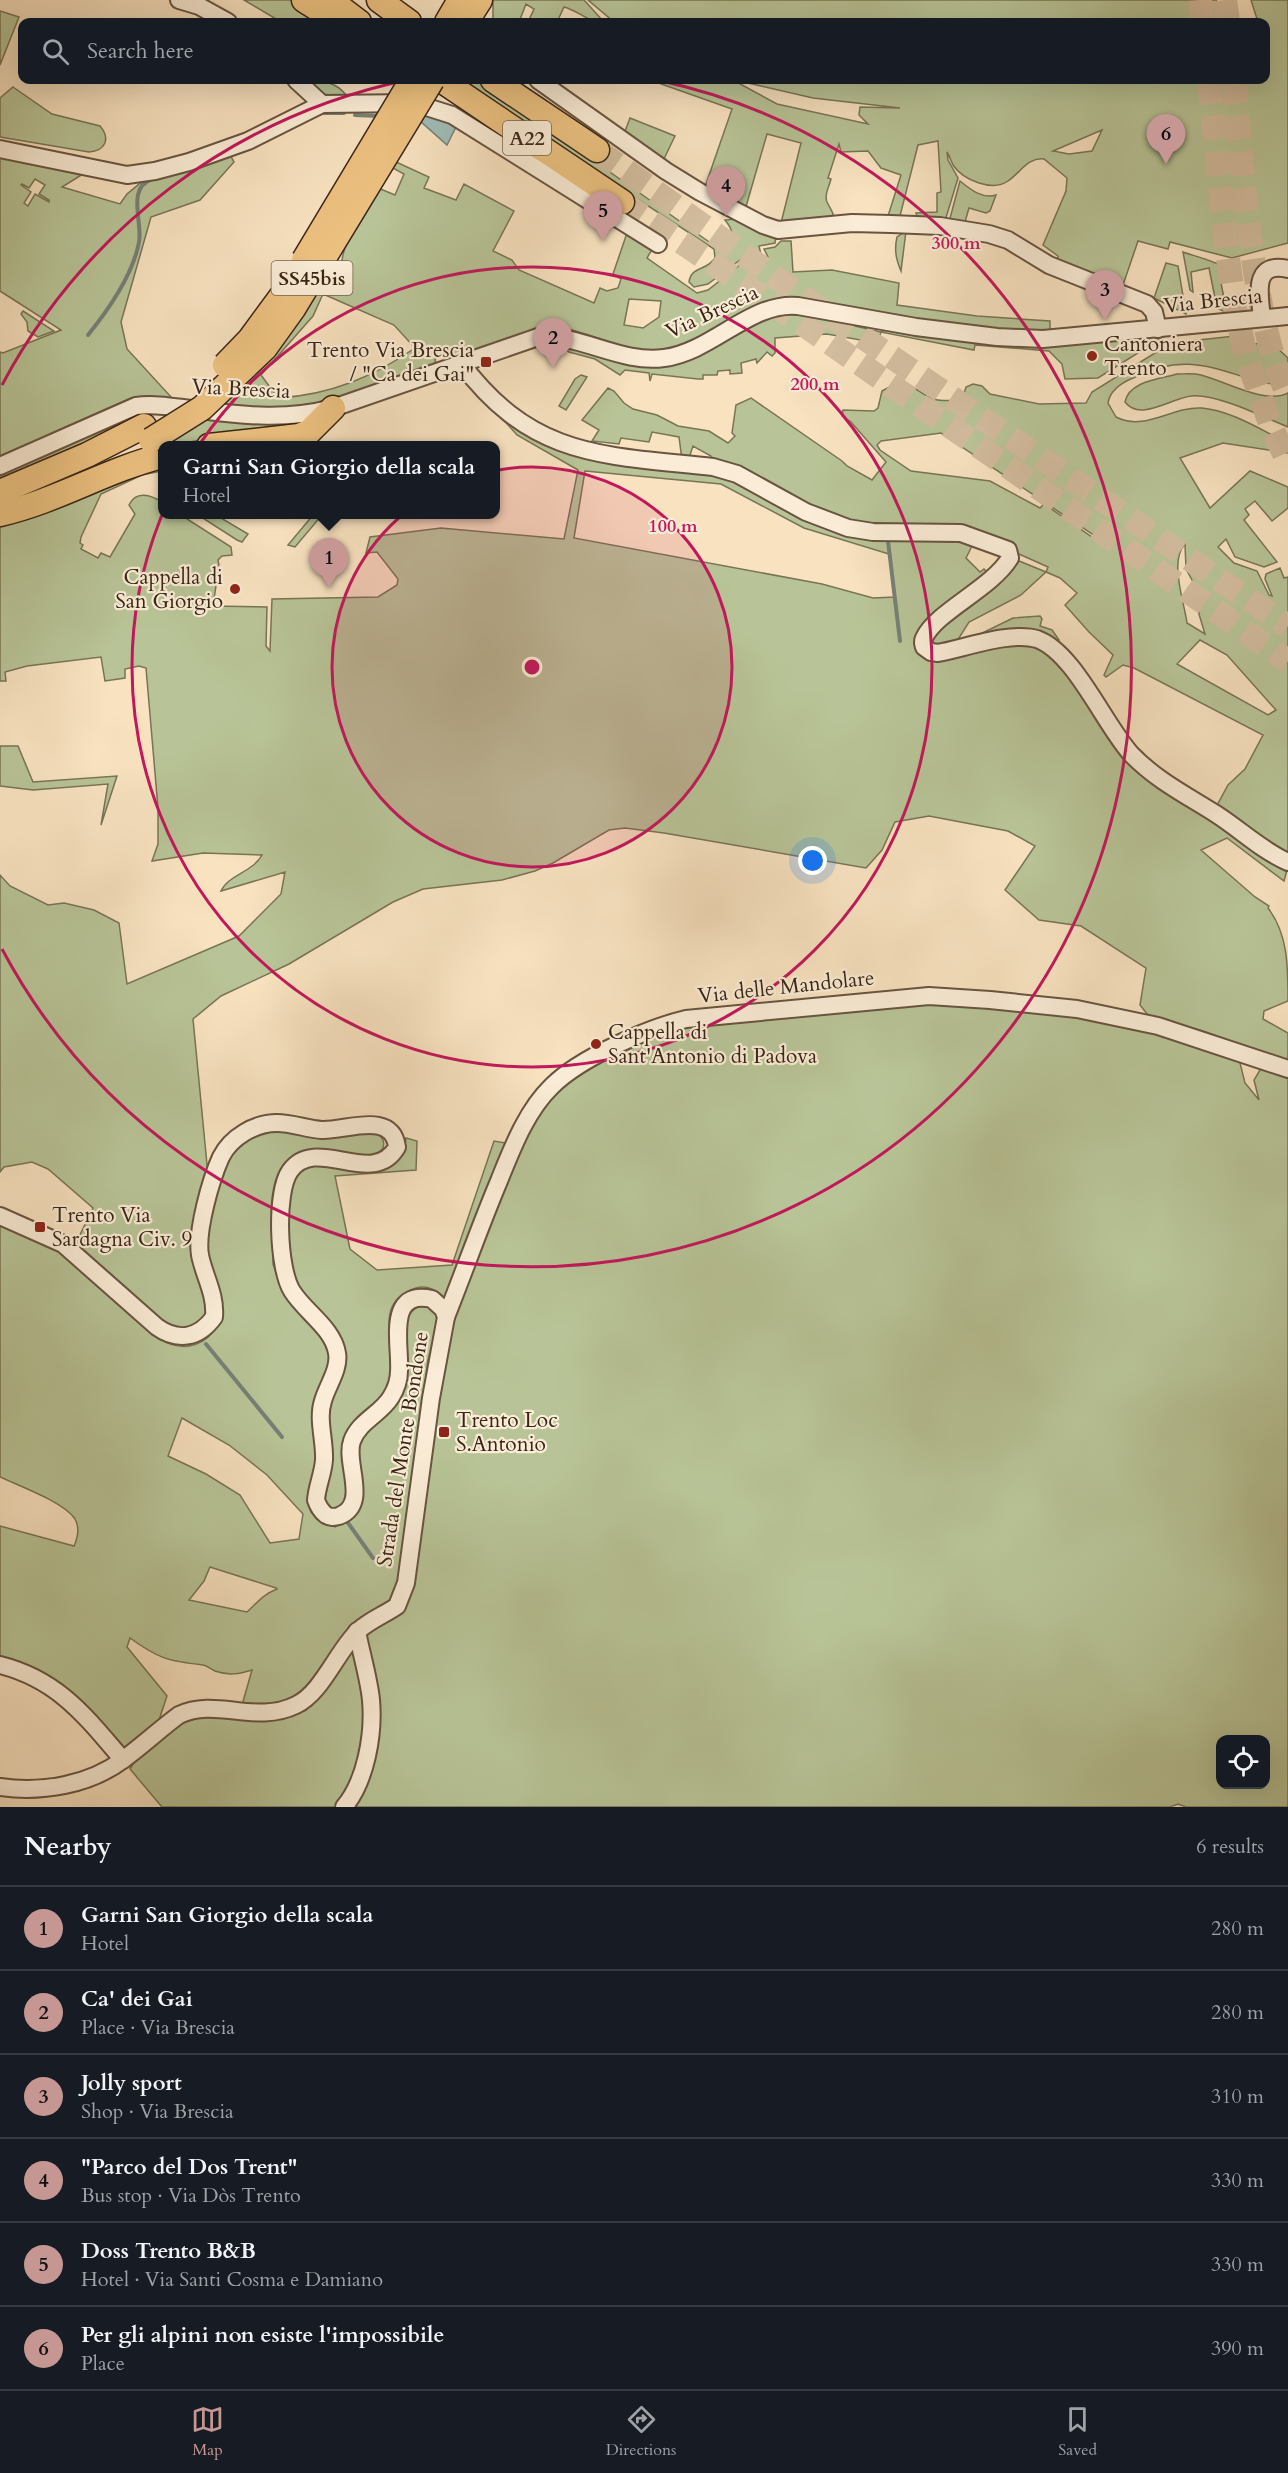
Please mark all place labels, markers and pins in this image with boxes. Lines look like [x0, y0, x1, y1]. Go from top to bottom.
pin: 6 [1146, 114, 1186, 164]
pin: 4 [706, 166, 746, 216]
pin: 5 [584, 192, 622, 241]
pin: 3 [1086, 270, 1124, 320]
pin: 2 [534, 318, 572, 368]
place label: Cantoniera Trento [1104, 330, 1203, 383]
place label: Trento Via Brescia / "Ca dei Gai" [307, 336, 474, 389]
marker: Cantoniera Trento [1085, 349, 1099, 363]
marker: Trento Via Brescia / "Ca dei Gai" [479, 355, 493, 369]
pin: 1 [310, 538, 348, 588]
place label: Cappella di San Giorgio [115, 563, 223, 616]
marker: Cappella di San Giorgio [228, 582, 242, 596]
centre of rings [522, 657, 542, 677]
place label: Cappella di Sant'Antonio di Padova [608, 1018, 817, 1071]
marker: Cappella di Sant'Antonio di Padova [589, 1037, 603, 1051]
place label: Trento Via Sardagna Civ. 9 [52, 1201, 192, 1254]
marker: Trento Via Sardagna Civ. 9 [33, 1220, 47, 1234]
place label: Trento Loc S.Antonio [456, 1406, 558, 1459]
marker: Trento Loc S.Antonio [437, 1425, 451, 1439]

